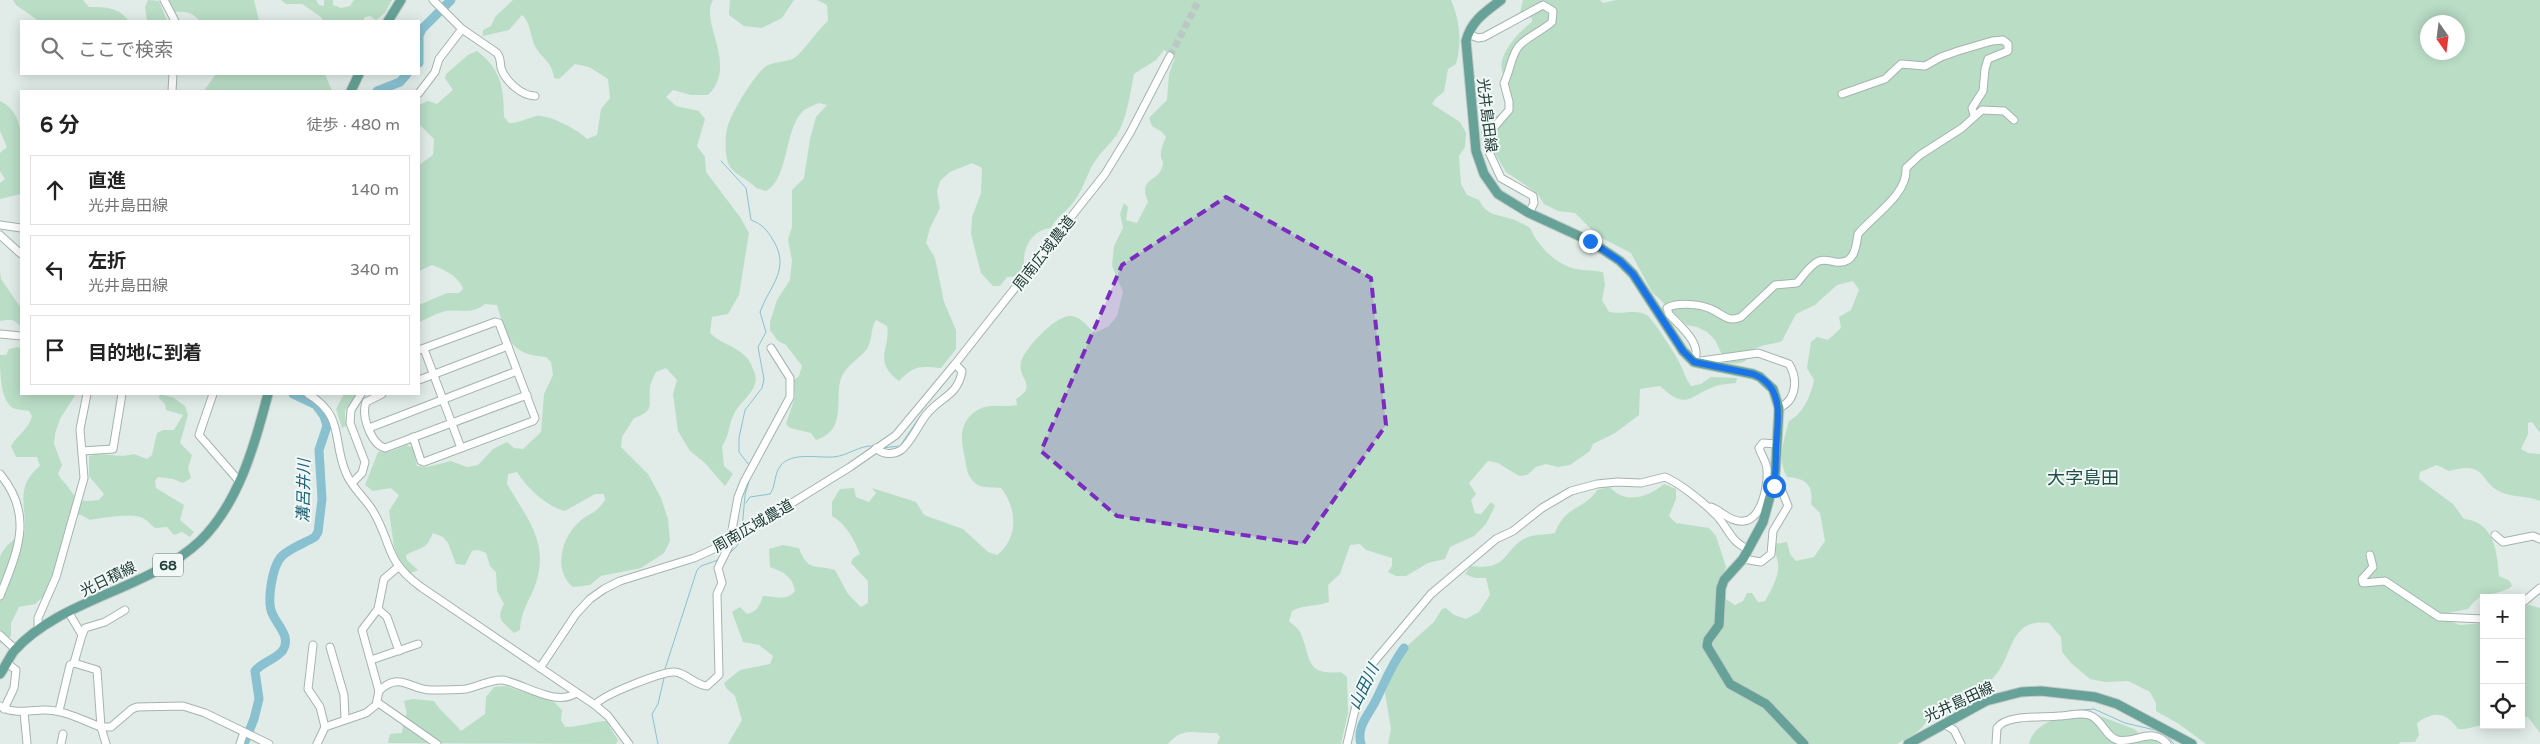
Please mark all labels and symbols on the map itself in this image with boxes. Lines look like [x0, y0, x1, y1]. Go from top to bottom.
north arrow [2420, 15, 2465, 60]
street label: 光井島田線 [1473, 77, 1501, 153]
street label: 周南広域農道 [1009, 212, 1079, 294]
route end [1579, 230, 1602, 253]
water label: 溝呂井川 [293, 457, 315, 523]
district label: 大字島田 [2047, 467, 2119, 489]
route start [1763, 475, 1786, 498]
street label: 周南広域農道 [710, 496, 796, 556]
road number: 68 [153, 554, 183, 576]
street label: 光日積線 [77, 558, 139, 600]
water label: 山田川 [1344, 659, 1384, 713]
street label: 光井島田線 [1921, 678, 1997, 726]

